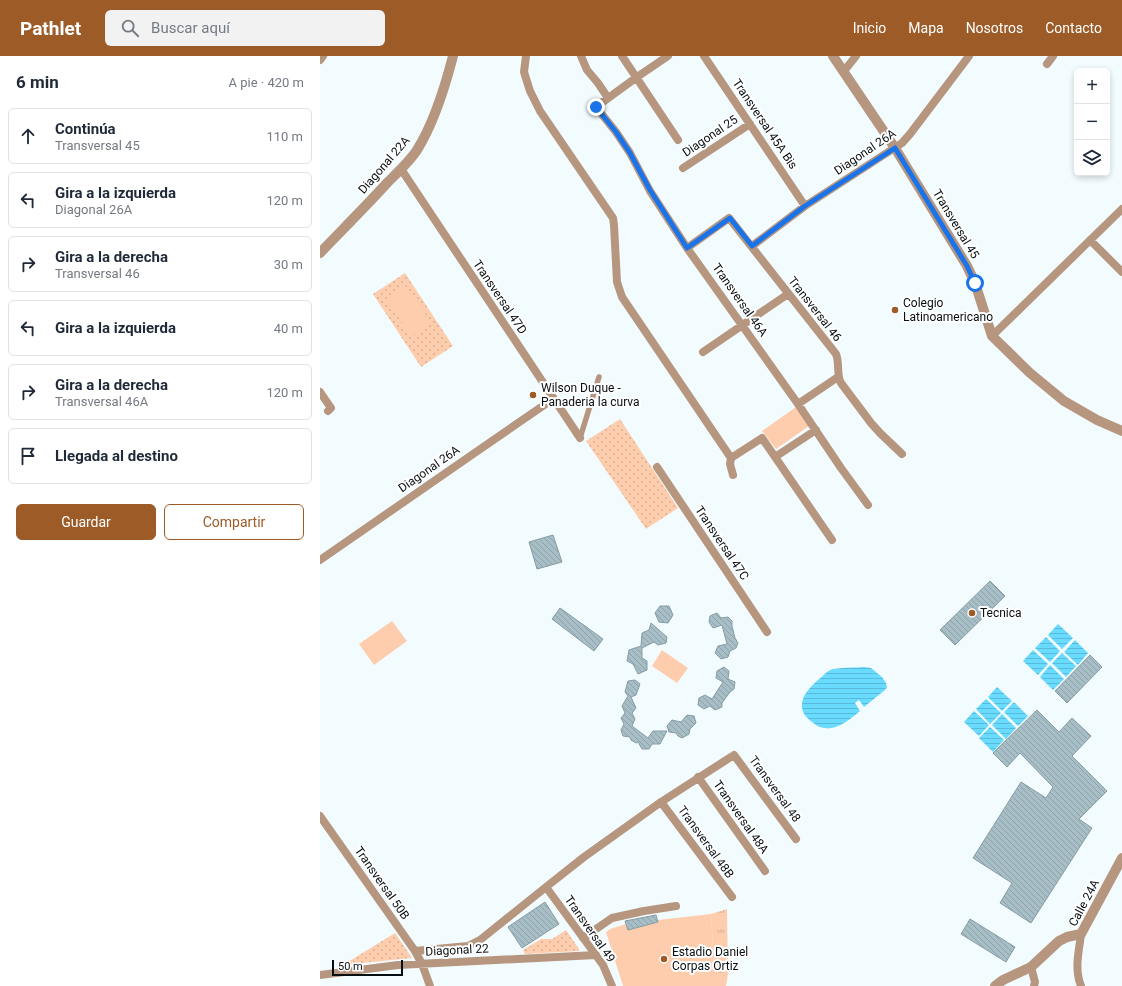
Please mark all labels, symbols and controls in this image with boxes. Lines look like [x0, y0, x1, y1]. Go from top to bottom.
search box [105, 10, 385, 46]
text: Pathlet [20, 17, 81, 40]
icon: search [119, 17, 141, 39]
text: Buscar aquí [151, 19, 230, 37]
text: Inicio [853, 20, 886, 36]
text: Mapa [908, 20, 944, 36]
text: Nosotros [966, 20, 1023, 36]
text: Contacto [1045, 20, 1102, 36]
map controls [1074, 68, 1110, 176]
button: + [1074, 68, 1110, 104]
text: 6 min [16, 72, 59, 92]
text: A pie · 420 m [229, 75, 304, 90]
street label: Transversal 45A Bis [730, 76, 800, 172]
route end [587, 98, 605, 116]
button: − [1074, 104, 1110, 140]
street label: Diagonal 25 [680, 112, 740, 160]
text: Continúa [55, 120, 116, 138]
icon: ahead [17, 125, 39, 147]
street label: Diagonal 26A [832, 126, 899, 178]
text: 110 m [266, 129, 303, 144]
street label: Diagonal 22A [355, 133, 413, 196]
text: Transversal 45 [55, 138, 140, 153]
button: layers [1074, 140, 1110, 176]
text: Gira a la izquierda [55, 184, 176, 202]
street label: Transversal 45 [930, 187, 982, 261]
icon: left [17, 189, 39, 211]
text: 120 m [266, 193, 303, 208]
text: Diagonal 26A [55, 202, 132, 217]
text: Gira a la derecha [55, 248, 168, 266]
icon: right [17, 253, 39, 275]
text: 30 m [274, 257, 303, 272]
street label: Transversal 47D [470, 257, 530, 337]
street label: Transversal 46A [710, 261, 770, 339]
text: Transversal 46 [55, 266, 140, 281]
street label: Transversal 46 [785, 274, 845, 344]
route start [966, 274, 984, 292]
place label: Colegio Latinoamericano [903, 296, 993, 324]
marker: Colegio Latinoamericano [890, 305, 900, 315]
icon: left [17, 317, 39, 339]
text: Gira a la izquierda [55, 319, 176, 337]
text: 40 m [274, 321, 303, 336]
text: Gira a la derecha [55, 376, 168, 394]
icon: right [17, 381, 39, 403]
place label: Wilson Duque - Panaderia la curva [541, 381, 640, 409]
text: 120 m [266, 385, 303, 400]
marker: Wilson Duque - Panaderia la curva [528, 390, 538, 400]
text: Transversal 46A [55, 394, 148, 409]
street label: Diagonal 26A [396, 443, 462, 495]
icon: arrive [17, 445, 39, 467]
text: Llegada al destino [55, 447, 178, 465]
street label: Transversal 47C [692, 503, 752, 583]
button: Guardar [16, 504, 156, 540]
button: Compartir [164, 504, 304, 540]
place label: Tecnica [980, 606, 1022, 620]
marker: Tecnica [967, 608, 977, 618]
street label: Transversal 48 [746, 753, 804, 825]
street label: Transversal 48A [711, 778, 771, 856]
street label: Transversal 48B [675, 803, 737, 881]
street label: Transversal 50B [352, 844, 412, 922]
street label: Calle 24A [1066, 877, 1102, 929]
street label: Transversal 49 [562, 893, 618, 965]
street label: Diagonal 22 [425, 941, 489, 959]
place label: Estadio Daniel Corpas Ortiz [672, 945, 748, 973]
marker: Estadio Daniel Corpas Ortiz [659, 954, 669, 964]
scale bar [332, 958, 403, 977]
text: 50 m [338, 960, 363, 973]

